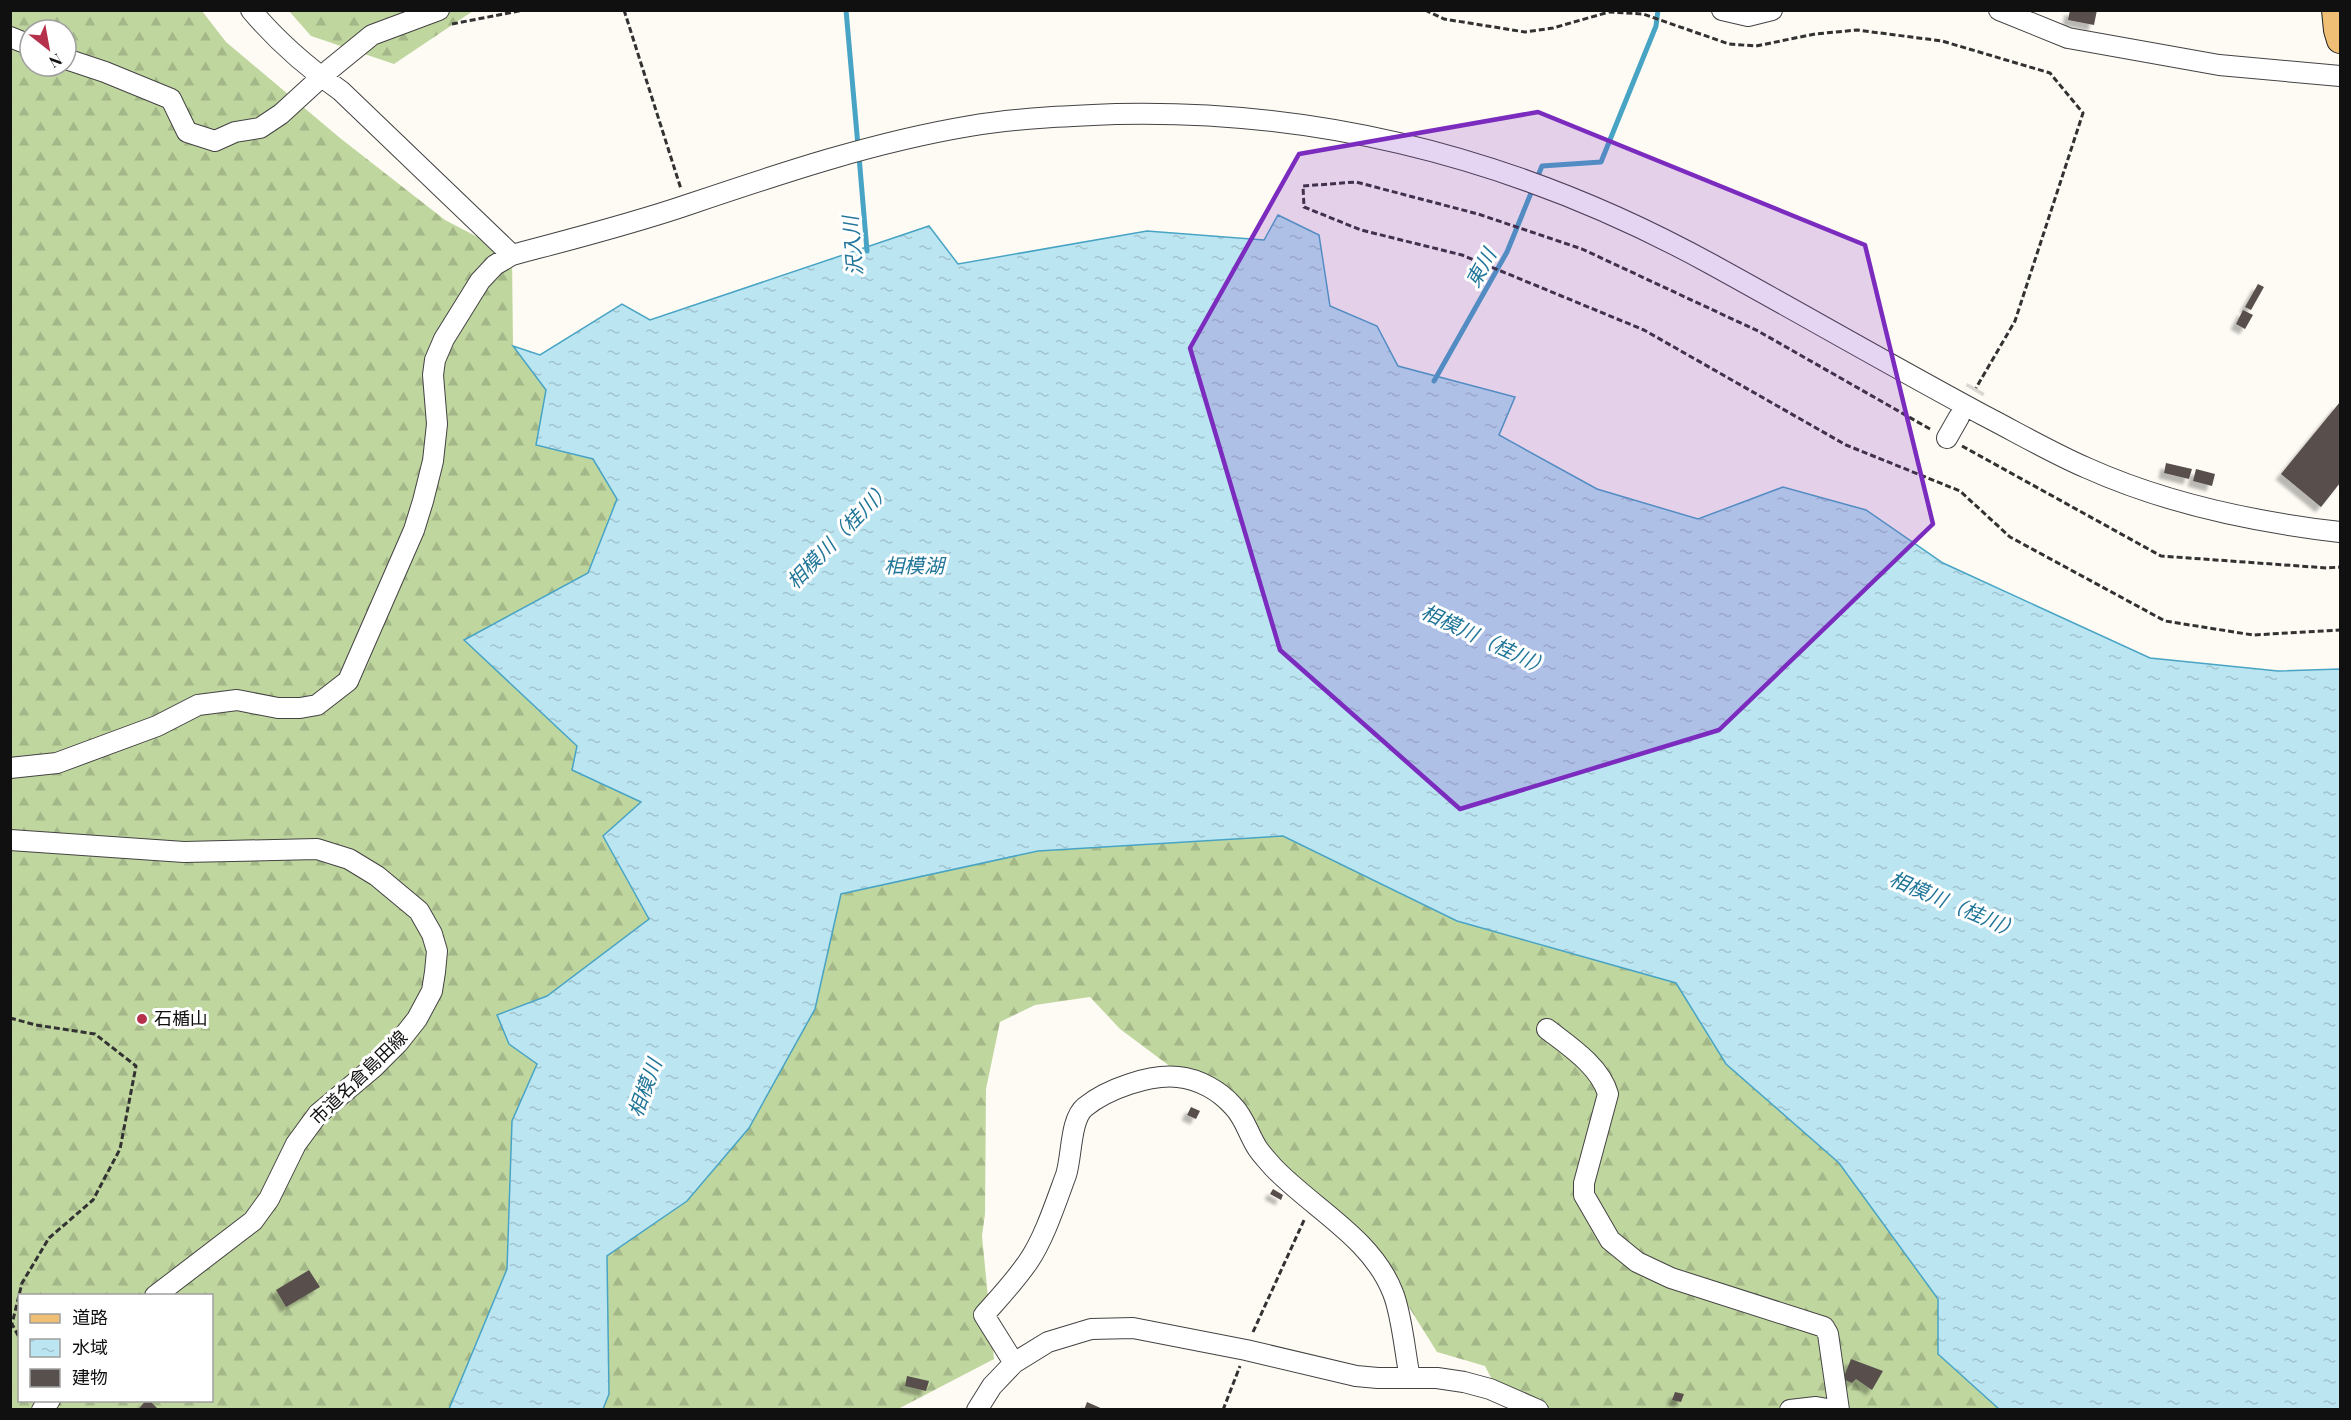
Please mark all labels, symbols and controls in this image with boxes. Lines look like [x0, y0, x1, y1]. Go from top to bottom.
north arrow [18, 18, 78, 78]
text: N [45, 49, 66, 73]
water label: 沢入川 [835, 213, 868, 277]
water label: 東川 [1458, 241, 1502, 291]
water label: 相模川（桂川） [780, 474, 896, 594]
water label: 相模湖 [884, 551, 947, 578]
water label: 相模川（桂川） [1417, 597, 1556, 680]
water label: 相模川（桂川） [1886, 864, 2025, 943]
place label: 石楯山 [154, 1006, 208, 1030]
marker: 石楯山 [135, 1012, 149, 1026]
street label: 市道名倉島田線 [305, 1025, 412, 1130]
water label: 相模川 [621, 1053, 667, 1120]
legend [18, 1294, 213, 1402]
text: 道路 [72, 1305, 108, 1329]
text: 水域 [72, 1335, 108, 1359]
text: 建物 [72, 1365, 108, 1389]

